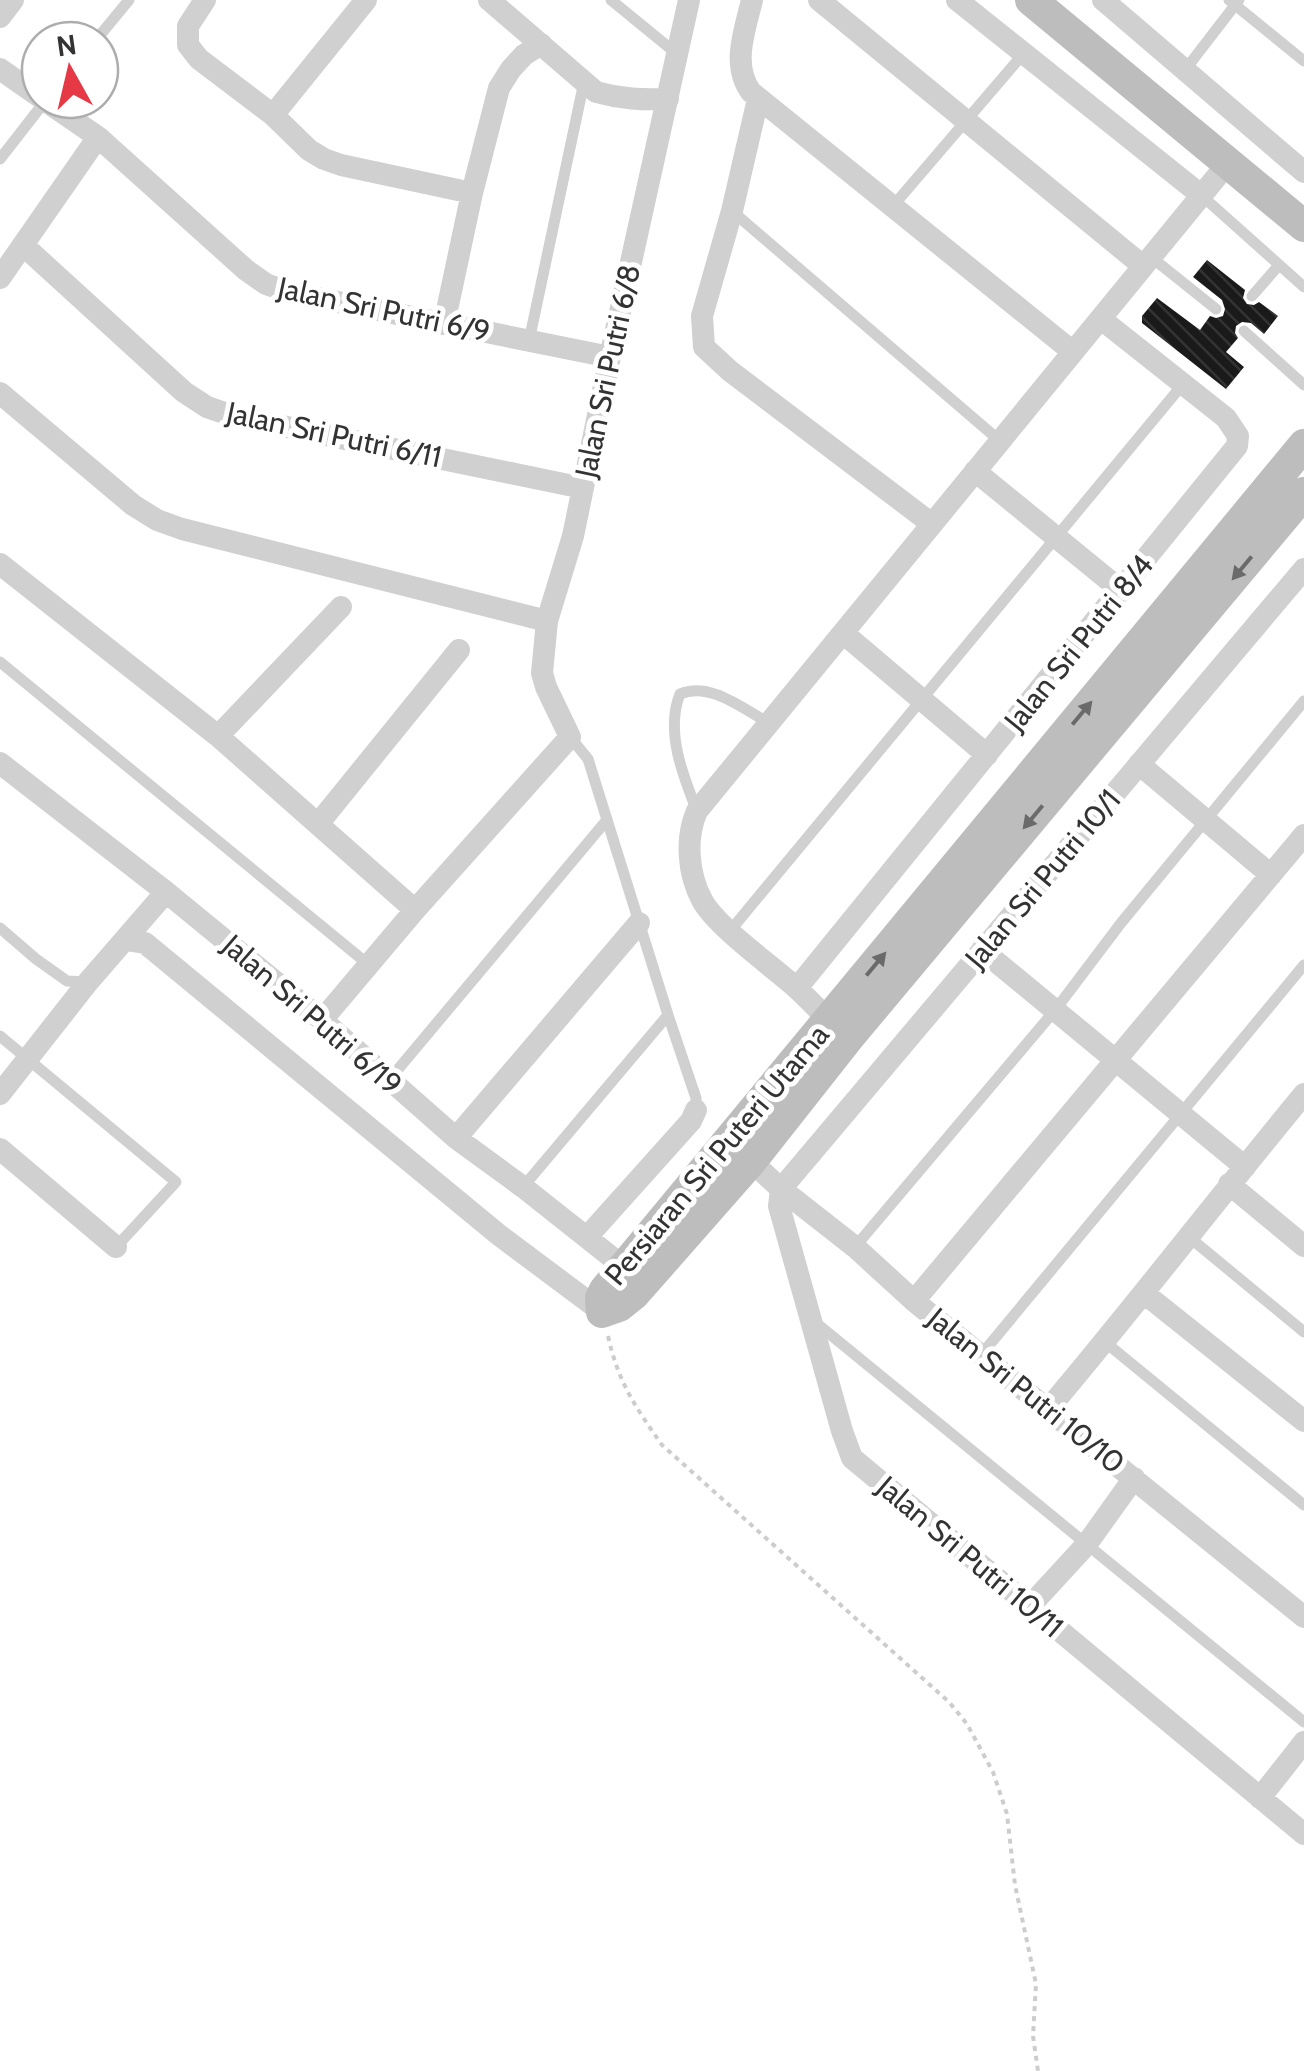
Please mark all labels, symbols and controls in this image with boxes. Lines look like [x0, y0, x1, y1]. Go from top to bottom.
north arrow [20, 20, 120, 120]
text: N [54, 27, 79, 63]
street label: Jalan Sri Putri 6/8 [567, 261, 648, 482]
street label: Jalan Sri Putri 6/9 [274, 269, 494, 350]
street label: Jalan Sri Putri 6/11 [222, 394, 445, 475]
street label: Jalan Sri Putri 8/4 [996, 547, 1161, 739]
one-way arrow [1231, 555, 1253, 580]
one-way arrow [1071, 701, 1093, 726]
street label: Jalan Sri Putri 10/1 [956, 782, 1128, 976]
one-way arrow [1023, 804, 1045, 829]
street label: Jalan Sri Putri 6/19 [214, 926, 410, 1103]
one-way arrow [864, 951, 886, 976]
street label: Persiaran Sri Puteri Utama [597, 1016, 837, 1293]
street label: Jalan Sri Putri 10/10 [920, 1299, 1132, 1481]
street label: Jalan Sri Putri 10/11 [869, 1467, 1071, 1645]

